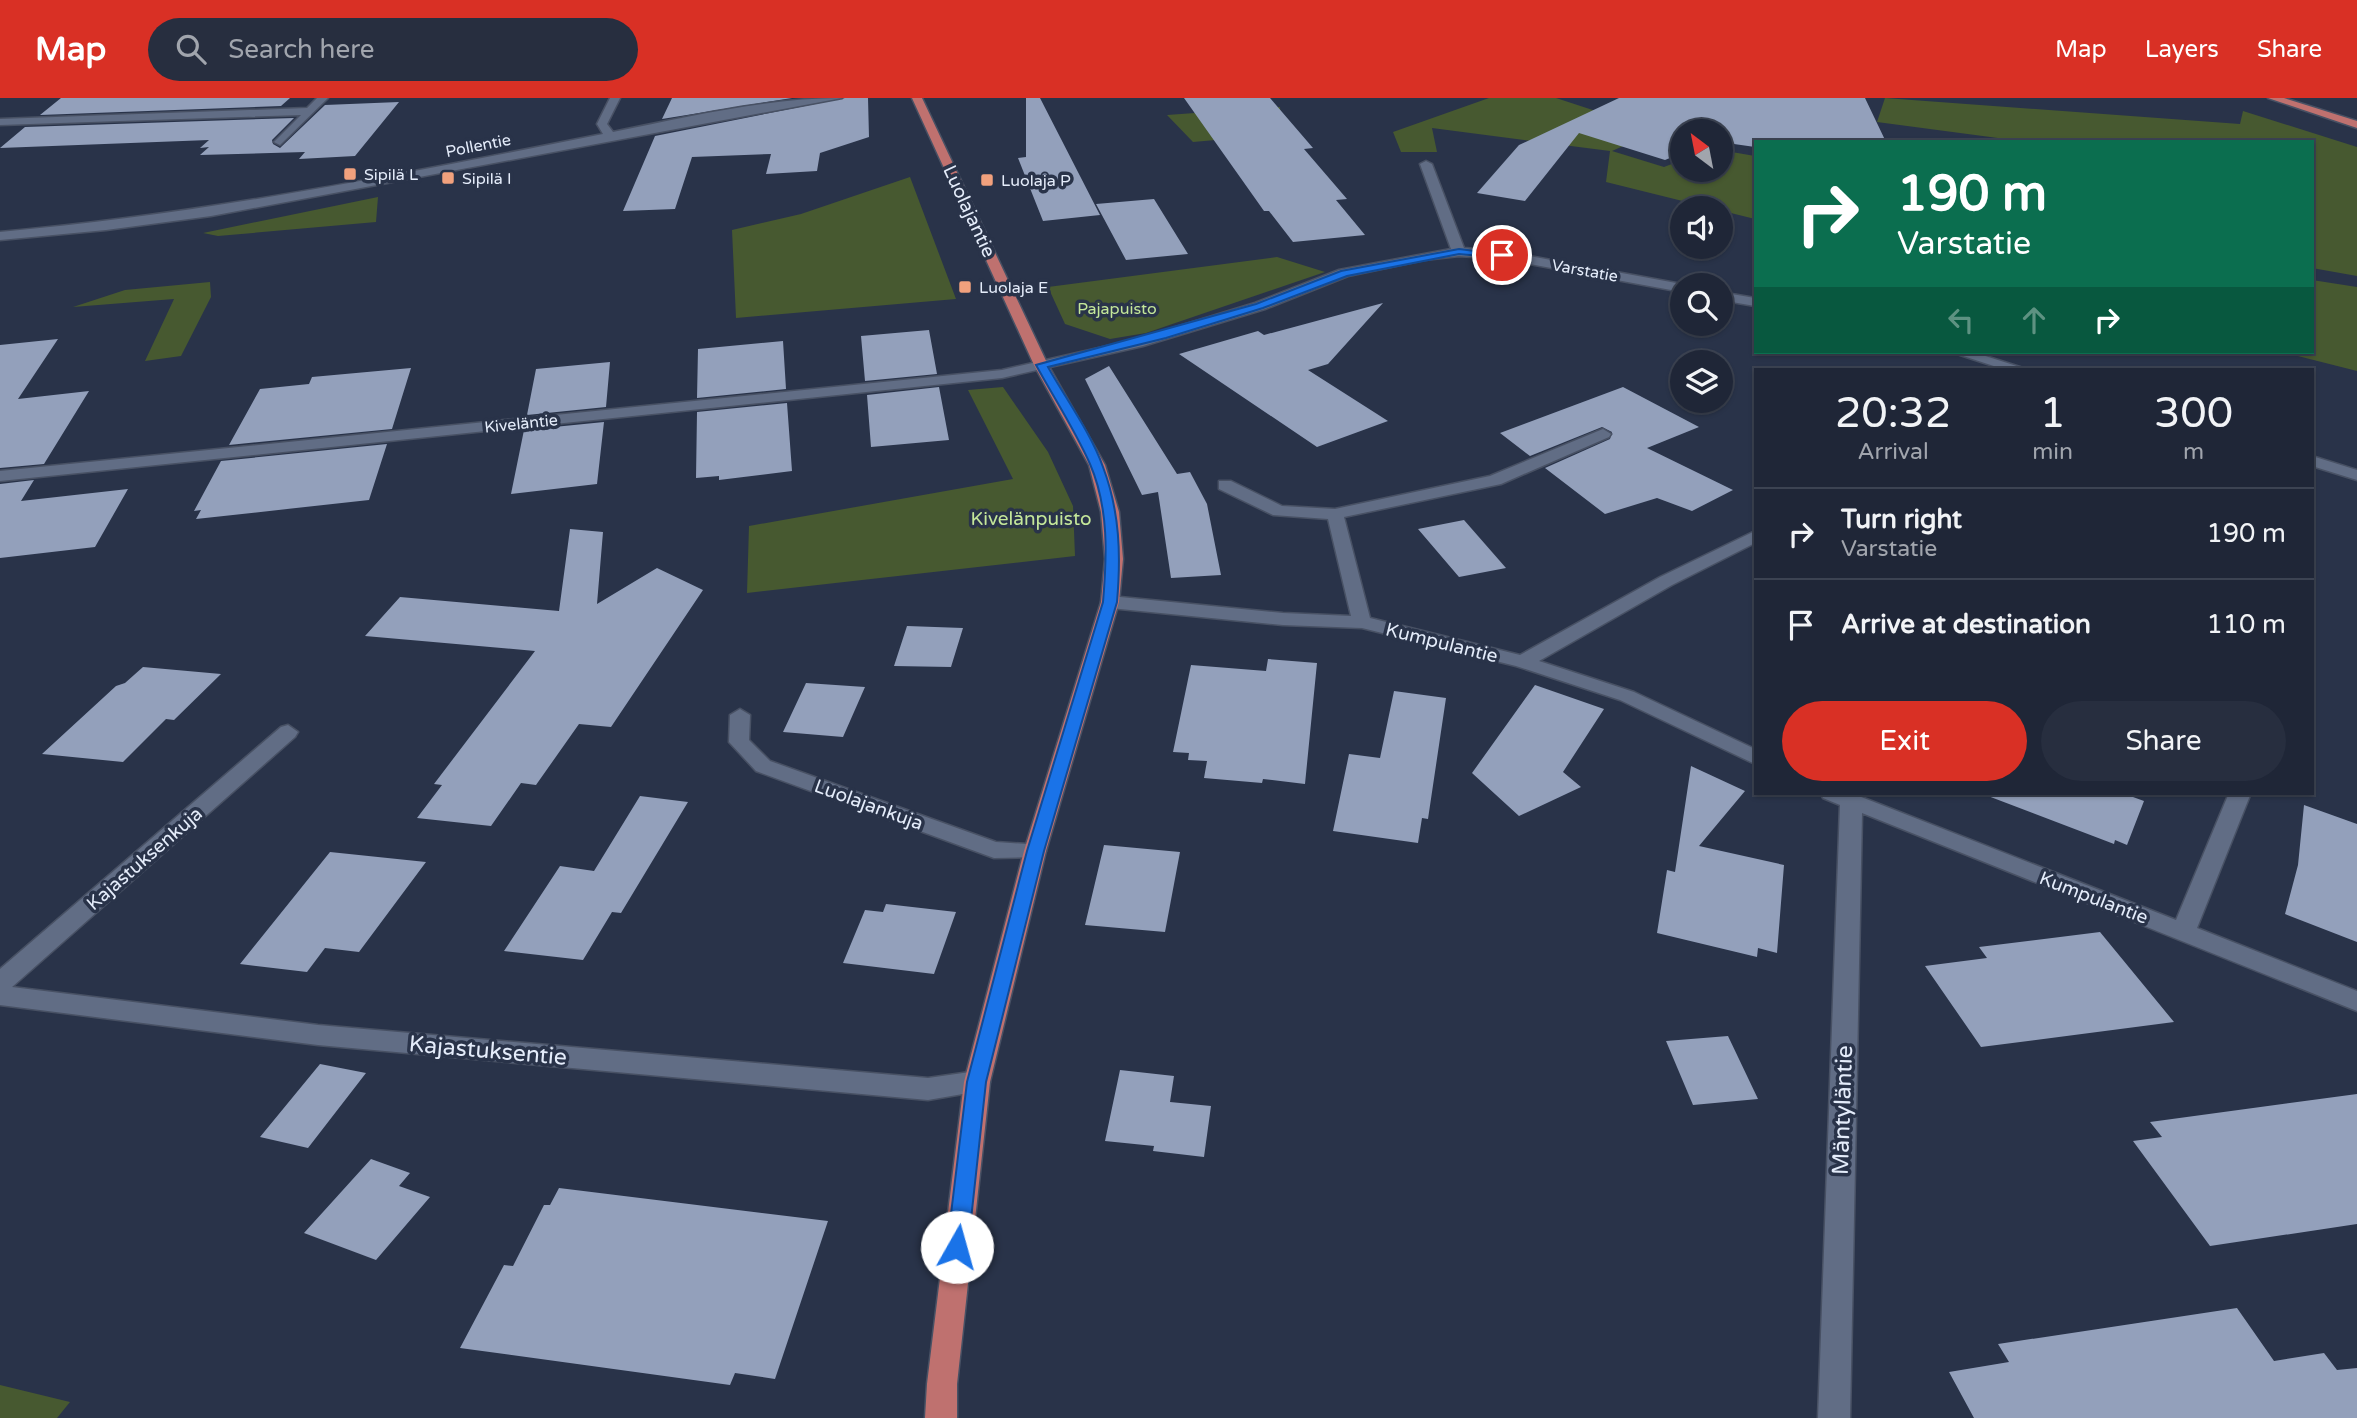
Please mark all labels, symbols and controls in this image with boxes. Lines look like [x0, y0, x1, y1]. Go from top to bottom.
search box [148, 18, 638, 81]
text: Map [35, 30, 106, 69]
icon: search [172, 30, 210, 68]
text: Search here [228, 34, 374, 65]
text: Map [2055, 35, 2107, 64]
text: Layers [2145, 35, 2219, 64]
text: Share [2257, 35, 2322, 64]
north arrow [1670, 119, 1732, 182]
map controls [1670, 119, 1733, 413]
street label: Pollentie [444, 130, 512, 162]
street label: Luolajantie [938, 162, 1000, 261]
place label: Sipilä L [364, 165, 418, 185]
text: 190 m [1897, 165, 2047, 224]
marker: Sipilä L [342, 166, 358, 182]
icon: right [1782, 168, 1873, 259]
place label: Sipilä I [462, 169, 511, 189]
marker: Sipilä I [440, 170, 456, 186]
place label: Luolaja P [1001, 171, 1071, 191]
marker: Luolaja P [979, 172, 995, 188]
button: sound [1670, 196, 1733, 259]
pin [1472, 225, 1532, 285]
text: Varstatie [1897, 225, 2031, 263]
icon: arrive [1483, 236, 1521, 274]
street label: Varstatie [1550, 255, 1620, 287]
button: search [1670, 273, 1733, 336]
place label: Luolaja E [979, 278, 1048, 298]
marker: Luolaja E [957, 279, 973, 295]
park label: Pajapuisto [1077, 299, 1157, 319]
icon: left [1942, 301, 1980, 339]
icon: ahead [2015, 301, 2053, 339]
icon: right [2088, 301, 2126, 339]
button: layers [1670, 350, 1733, 413]
text: 20:32 [1835, 388, 1951, 439]
text: 1 [2039, 388, 2066, 439]
text: 300 [2154, 388, 2233, 439]
street label: Kiveläntie [483, 410, 559, 438]
text: Arrival [1858, 438, 1929, 466]
text: min [2032, 438, 2073, 466]
text: m [2183, 438, 2204, 466]
text: Turn right [1841, 504, 1962, 535]
park label: Kivelänpuisto [970, 508, 1092, 530]
icon: right [1782, 515, 1820, 553]
text: 190 m [2206, 518, 2286, 549]
text: Varstatie [1841, 535, 1937, 563]
icon: arrive [1782, 606, 1820, 644]
text: Arrive at destination [1841, 609, 2091, 640]
text: 110 m [2206, 609, 2286, 640]
street label: Kumpulantie [1383, 618, 1500, 668]
button: Exit [1782, 701, 2027, 781]
button: Share [2041, 701, 2286, 781]
street label: Luolajankuja [811, 775, 926, 835]
street label: Kajastuksenkuja [82, 803, 207, 915]
street label: Kumpulantie [2036, 867, 2151, 929]
street label: Kajastuksentie [408, 1030, 568, 1072]
street label: Mäntyläntie [1827, 1045, 1859, 1175]
position arrow [920, 1210, 994, 1284]

